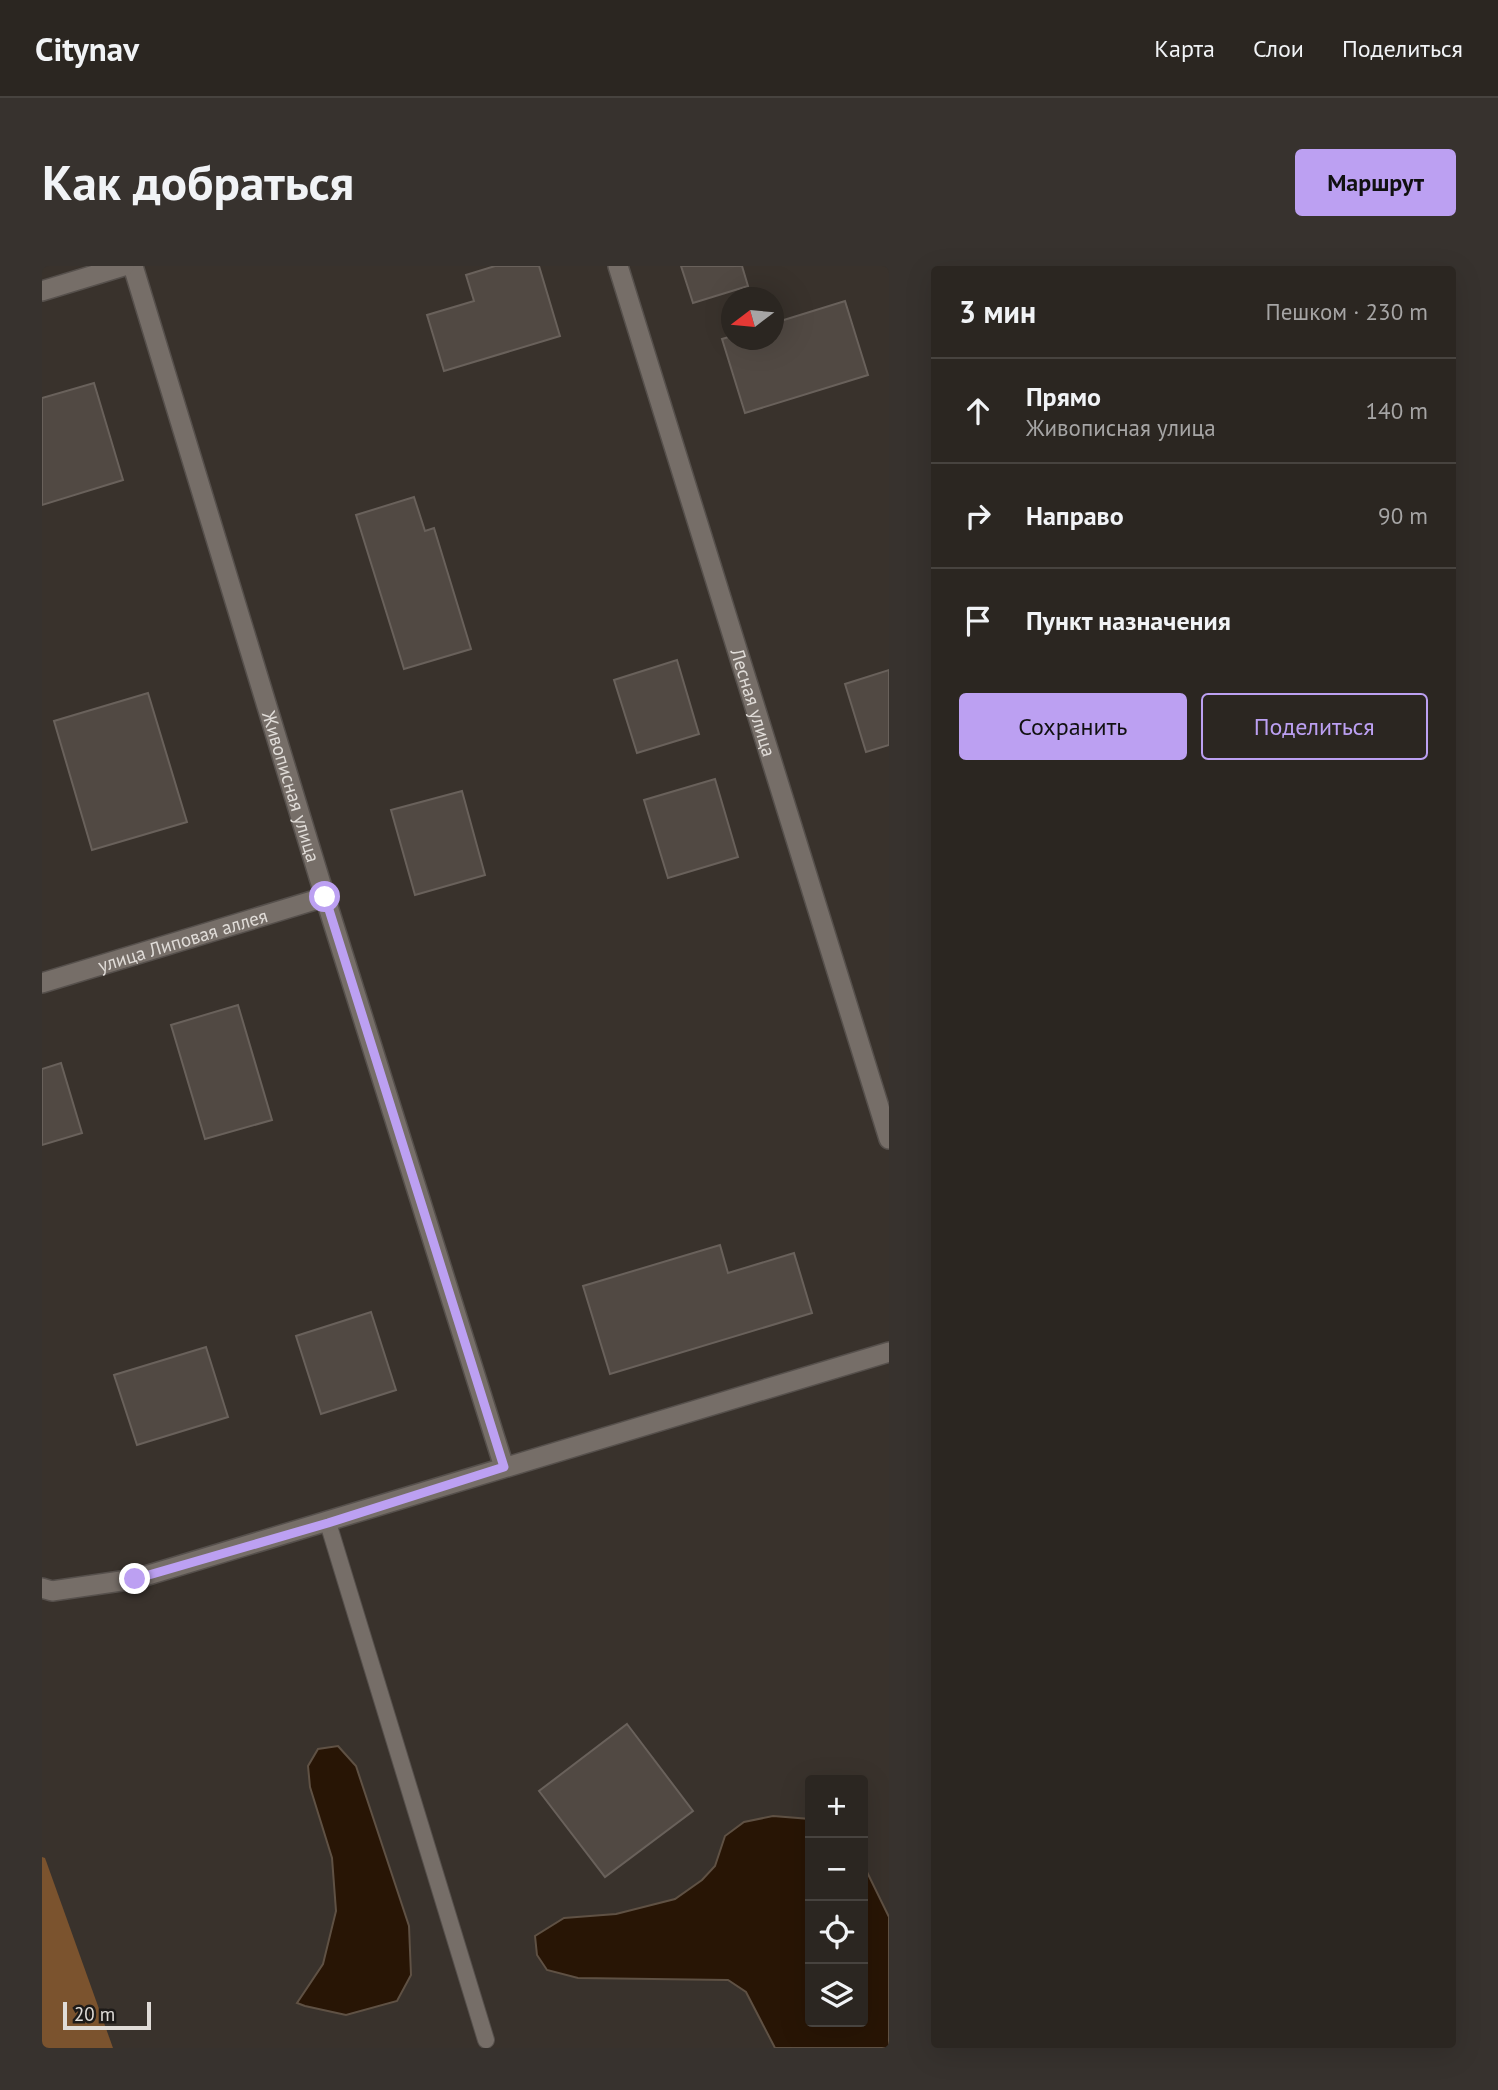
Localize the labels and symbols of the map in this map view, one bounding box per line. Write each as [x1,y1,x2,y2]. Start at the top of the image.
north arrow [721,287,784,350]
street label: Лесная улица [725,644,782,760]
street label: Живописная улица [257,707,326,865]
route start [309,881,340,912]
street label: улица Липовая аллея [95,903,270,977]
route end [119,1563,150,1594]
scale bar [63,1999,150,2031]

